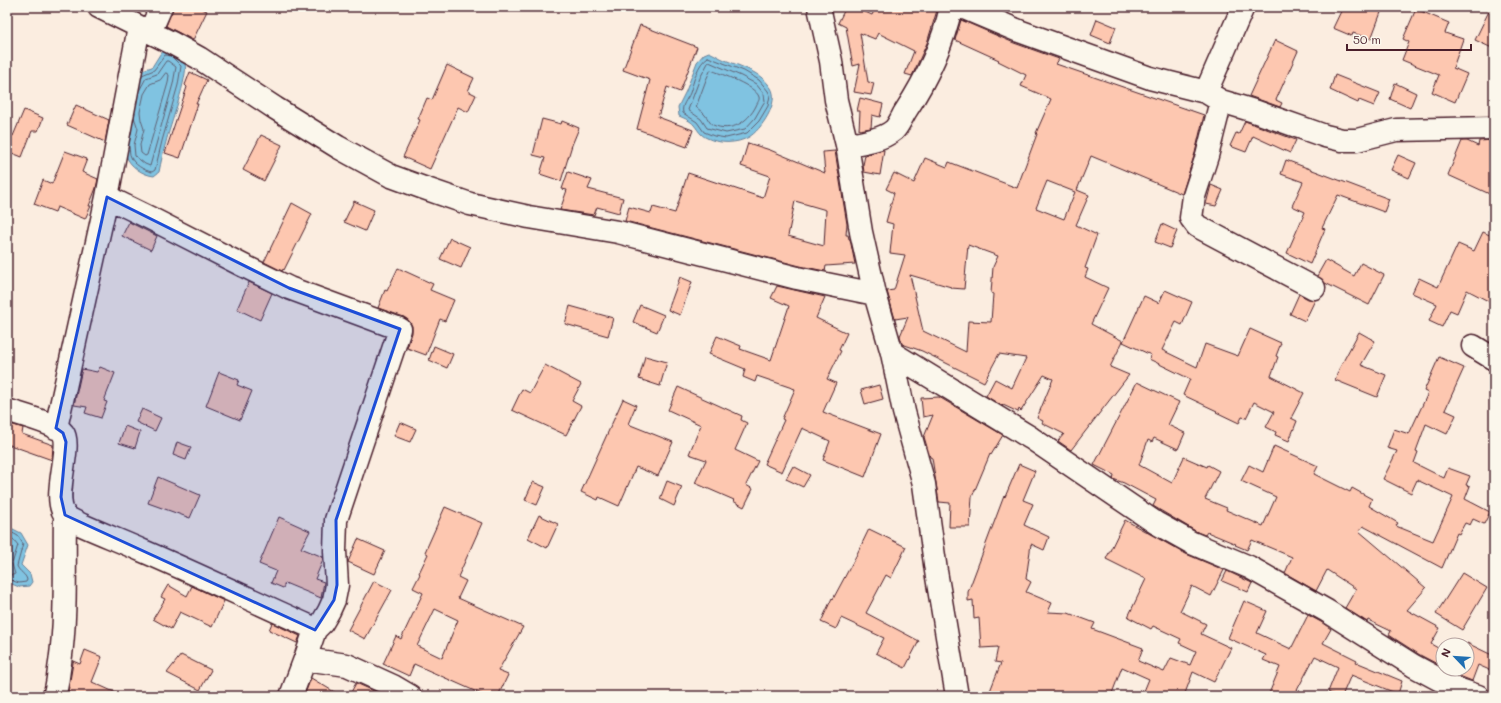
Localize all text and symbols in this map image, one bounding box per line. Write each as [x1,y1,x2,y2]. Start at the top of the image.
scale bar [1347,26,1471,52]
text: 50 m [1353,31,1381,47]
north arrow [1435,637,1475,677]
text: N [1437,646,1454,660]

